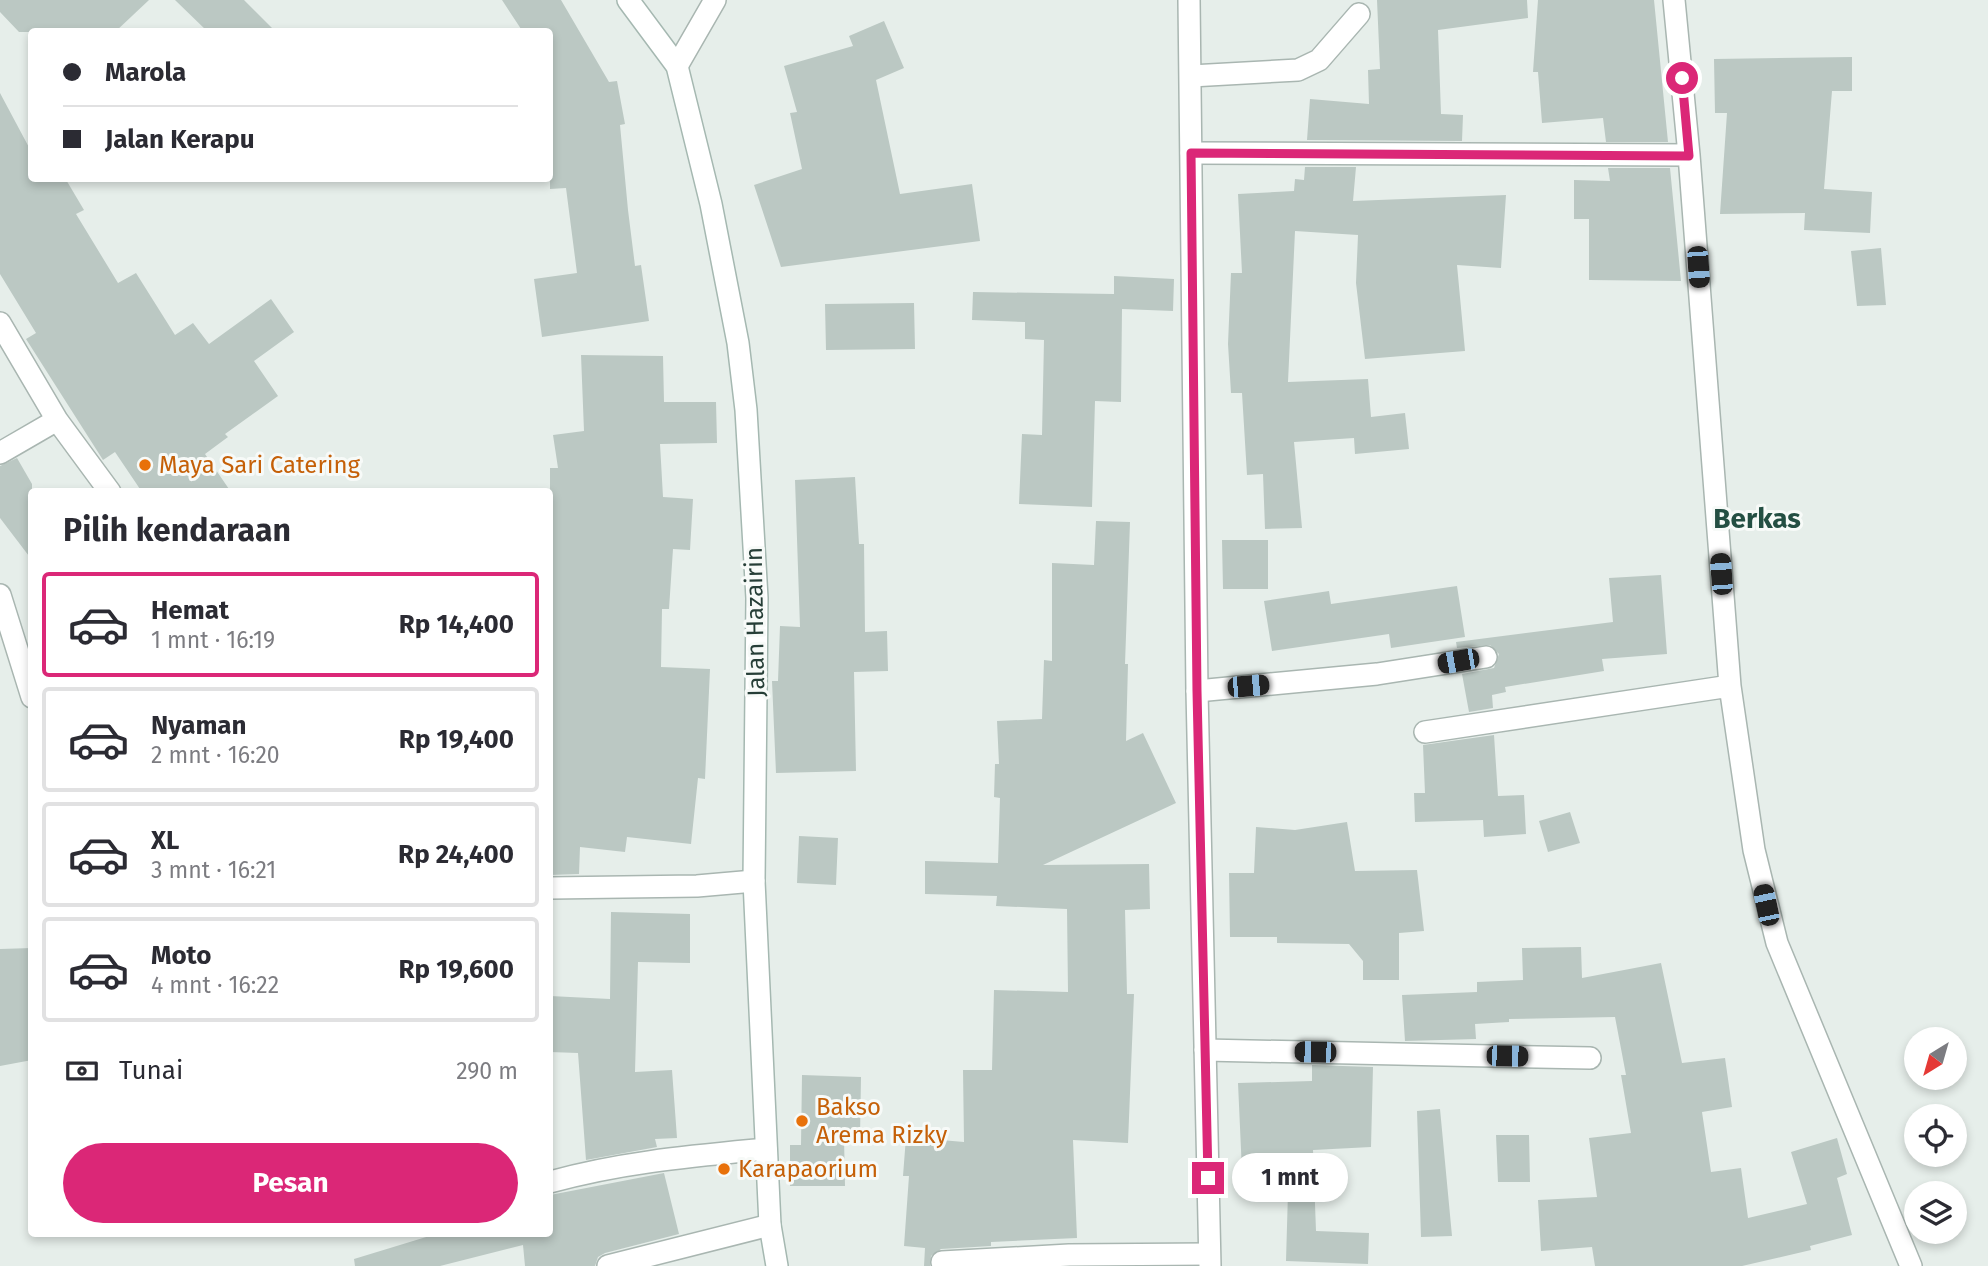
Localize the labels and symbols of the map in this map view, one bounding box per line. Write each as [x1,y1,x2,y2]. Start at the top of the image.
route start [1666,62,1698,94]
car [1687,245,1710,289]
place label: Maya Sari Catering [159,451,360,479]
marker: Maya Sari Catering [137,457,153,473]
district label: Berkas [1713,502,1801,535]
street label: Jalan Hazairin [740,547,770,697]
car [1710,552,1733,596]
car [1436,647,1481,675]
car [1227,674,1270,698]
car [1752,882,1781,928]
north arrow [1904,1027,1967,1090]
car [1294,1041,1337,1063]
car [1486,1045,1529,1067]
place label: Bakso Arema Rizky [816,1093,947,1149]
marker: Bakso Arema Rizky [794,1113,810,1129]
callout: 1 mnt [1232,1154,1348,1202]
place label: Karapaorium [738,1155,878,1183]
marker: Karapaorium [716,1161,732,1177]
route end [1192,1162,1224,1194]

